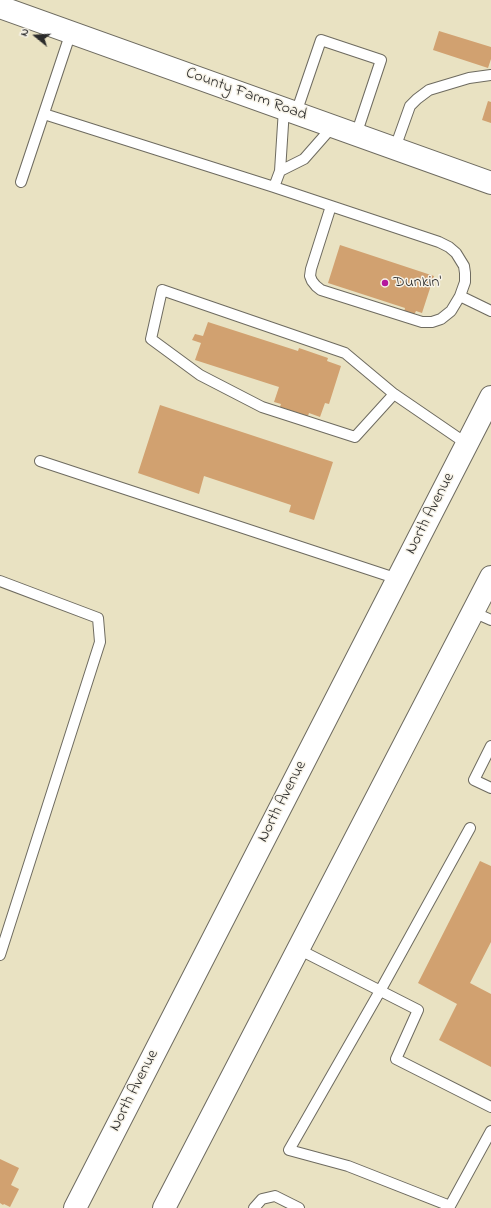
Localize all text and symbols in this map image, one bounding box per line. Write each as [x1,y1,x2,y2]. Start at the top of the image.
north arrow [16,16,56,56]
text: N [16,26,33,38]
street label: County Farm Road [183,64,309,126]
place label: Dunkin' [393,273,441,293]
marker: Dunkin' [380,278,390,288]
street label: North Avenue [402,470,460,558]
street label: North Avenue [254,758,312,846]
street label: North Avenue [106,1047,164,1135]

